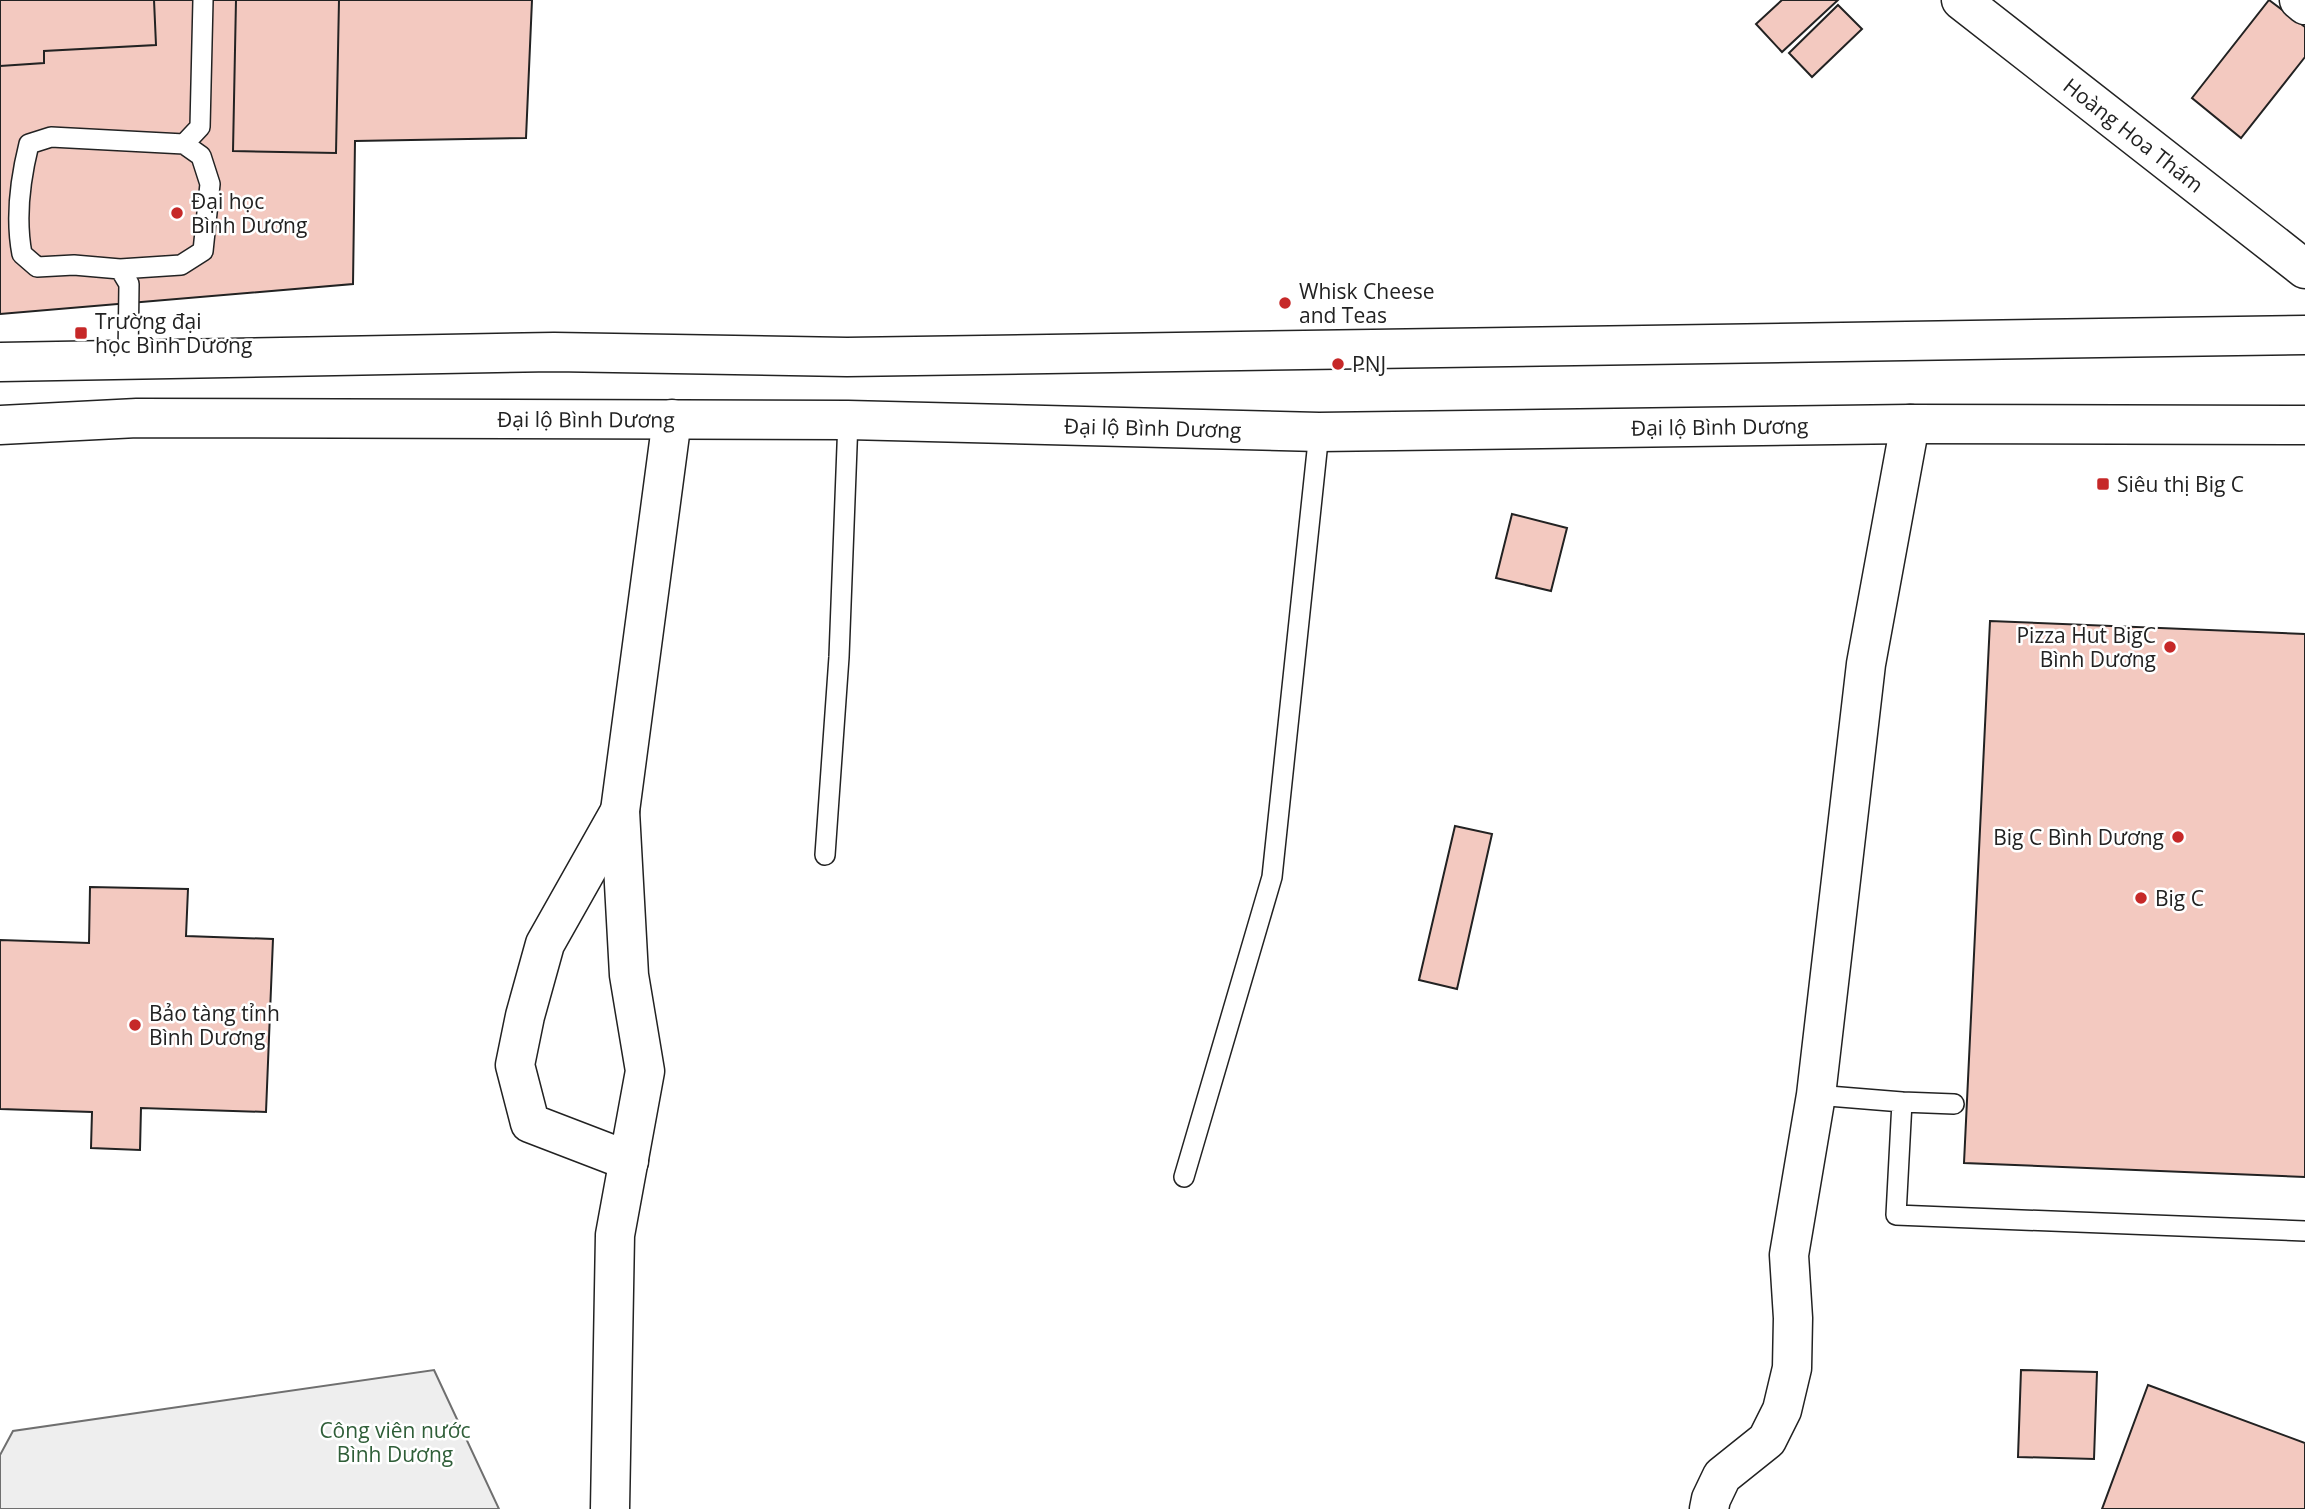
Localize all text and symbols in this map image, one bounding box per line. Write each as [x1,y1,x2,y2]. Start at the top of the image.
street label: Hoàng Hoa Thám [2058,71,2209,198]
place label: Đại học Bình Dương [191,187,307,239]
marker: Đại học Bình Dương [169,205,185,221]
place label: Whisk Cheese and Teas [1299,277,1435,329]
marker: Whisk Cheese and Teas [1277,295,1293,311]
place label: Trường đại học Bình Dương [95,307,252,359]
marker: Trường đại học Bình Dương [73,325,89,341]
place label: PNJ [1352,350,1386,378]
marker: PNJ [1330,356,1346,372]
street label: Đại lộ Bình Dương [497,405,675,434]
street label: Đại lộ Bình Dương [1631,411,1809,442]
street label: Đại lộ Bình Dương [1064,412,1242,444]
place label: Siêu thị Big C [2117,470,2244,498]
marker: Siêu thị Big C [2095,476,2111,492]
place label: Pizza Hut BigC Bình Dương [2016,621,2156,673]
marker: Pizza Hut BigC Bình Dương [2162,639,2178,655]
place label: Big C Bình Dương [1993,823,2164,851]
marker: Big C Bình Dương [2170,829,2186,845]
place label: Big C [2155,884,2204,912]
marker: Big C [2133,890,2149,906]
place label: Bảo tàng tỉnh Bình Dương [149,999,280,1051]
marker: Bảo tàng tỉnh Bình Dương [127,1017,143,1033]
park label: Công viên nước Bình Dương [319,1416,471,1468]

